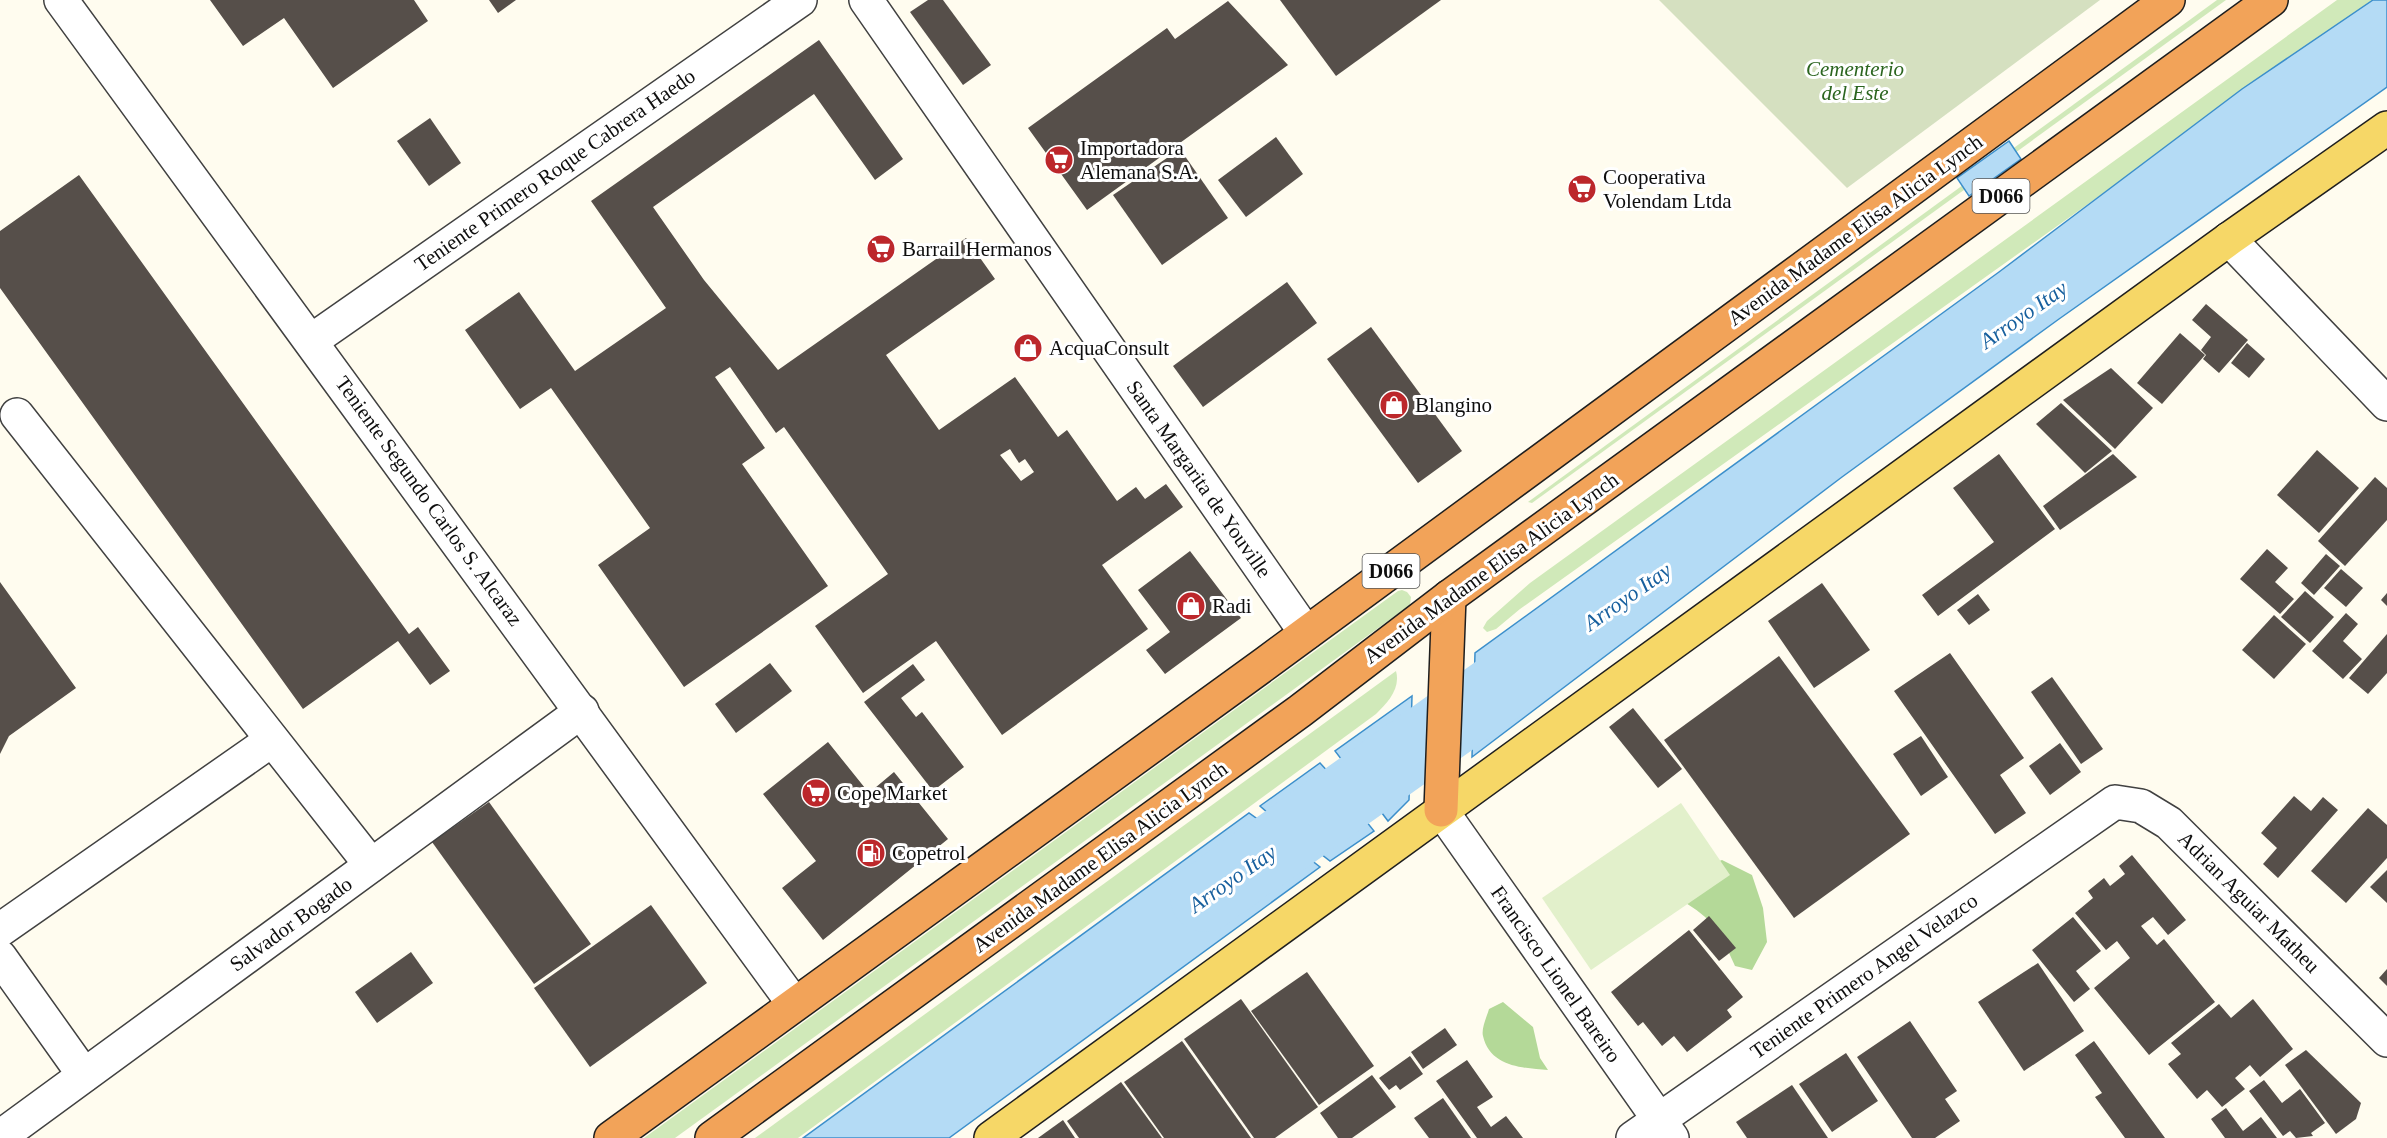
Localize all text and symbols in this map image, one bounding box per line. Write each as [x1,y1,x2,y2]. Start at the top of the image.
park label: Cementerio del Este [1806,57,1904,105]
street label: Teniente Primero Roque Cabrera Haedo [410,64,700,276]
street label: Avenida Madame Elisa Alicia Lynch [1723,129,1987,330]
place label: Importadora Alemana S.A. [1080,136,1198,184]
supermarket icon: Importadora Alemana S.A. [1043,144,1075,176]
place label: Cooperativa Volendam Ltda [1603,165,1732,213]
supermarket icon: Cooperativa Volendam Ltda [1566,173,1598,205]
road number: D066 [1972,179,2030,213]
supermarket icon: Barrail Hermanos [865,233,897,265]
place label: Barrail Hermanos [902,237,1052,261]
water label: Arroyo Itay [1973,275,2072,355]
shop icon: AcquaConsult [1012,332,1044,364]
place label: AcquaConsult [1049,336,1169,360]
street label: Teniente Segundo Carlos S. Alcaraz [330,372,528,630]
street label: Santa Margarita de Youville [1122,376,1276,582]
shop icon: Blangino [1378,389,1410,421]
place label: Blangino [1415,393,1492,417]
street label: Avenida Madame Elisa Alicia Lynch [1359,467,1623,668]
road number: D066 [1362,554,1420,588]
water label: Arroyo Itay [1577,557,1676,637]
shop icon: Radi [1175,590,1207,622]
place label: Radi [1212,594,1252,618]
street label: Avenida Madame Elisa Alicia Lynch [968,756,1232,957]
supermarket icon: Cope Market [800,777,832,809]
place label: Cope Market [837,781,947,805]
street label: Adrian Aguiar Matheu [2173,826,2325,978]
fuel station icon: Copetrol [855,837,887,869]
water label: Arroyo Itay [1182,839,1281,919]
place label: Copetrol [892,841,966,865]
street label: Salvador Bogado [225,872,357,976]
street label: Francisco Lionel Bareiro [1486,881,1626,1067]
street label: Teniente Primero Angel Velazco [1746,888,1982,1064]

